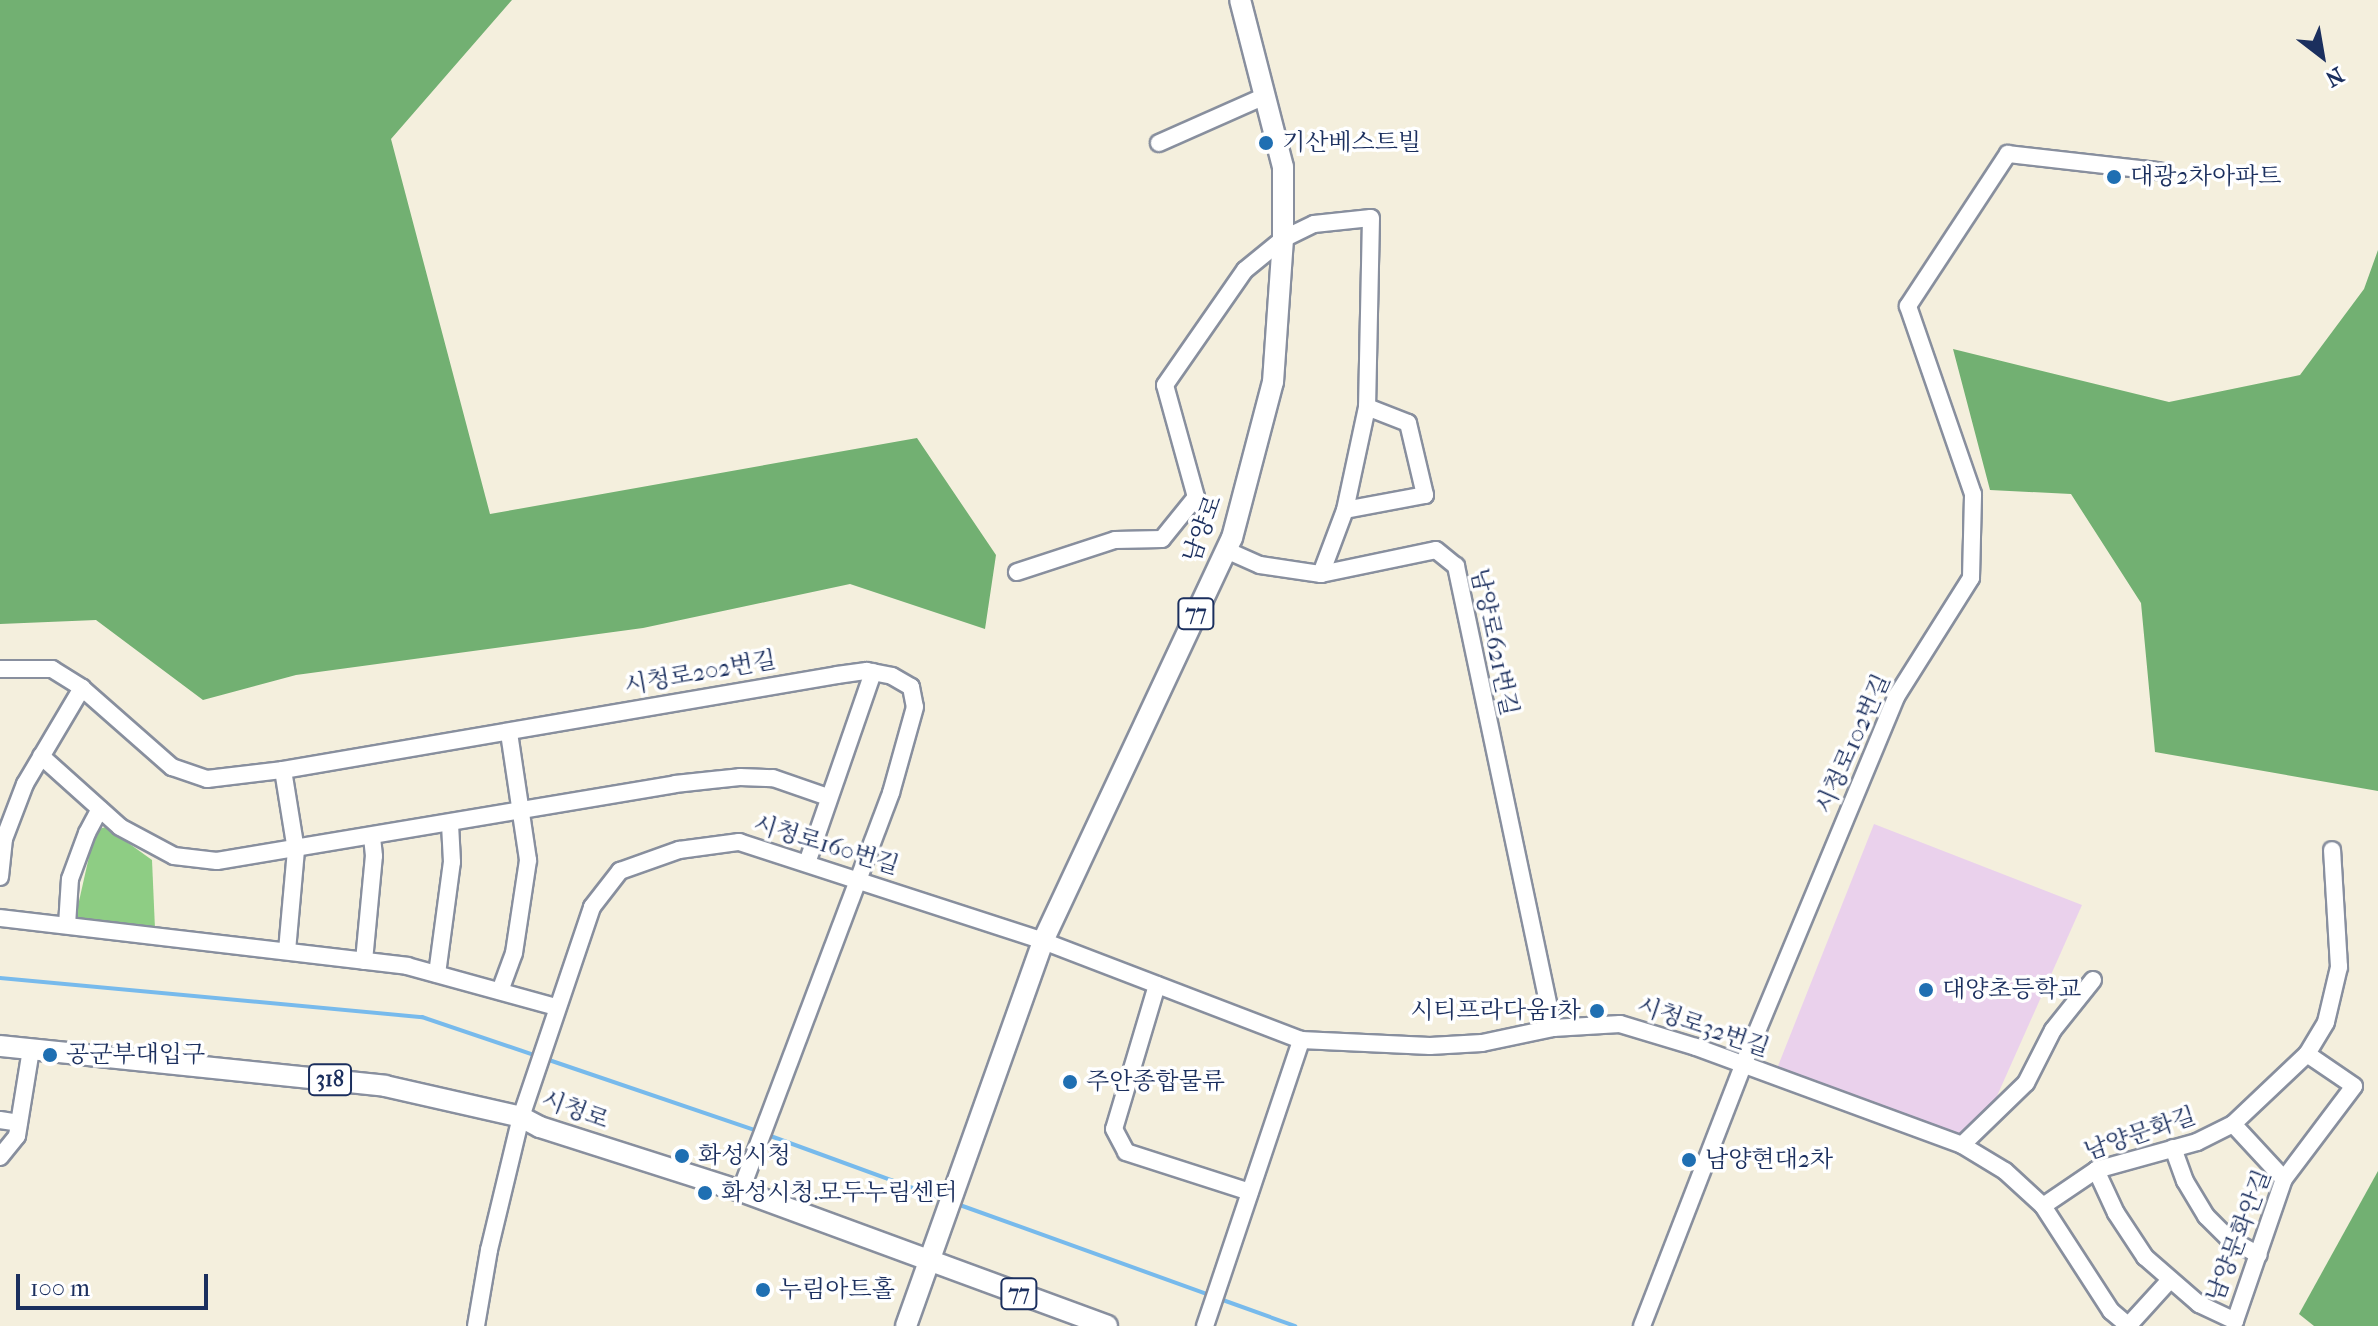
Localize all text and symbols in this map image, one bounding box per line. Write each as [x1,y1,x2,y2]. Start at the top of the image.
north arrow [2282,16,2362,96]
text: N [2321,61,2348,92]
place label: 기산베스트빌 [1282,129,1421,157]
marker: 기산베스트빌 [1257,134,1275,152]
place label: 대광2차아파트 [2130,163,2281,191]
marker: 대광2차아파트 [2105,168,2123,186]
street label: 남양로 [1178,491,1228,567]
street label: 남양로621번길 [1464,566,1524,718]
road number: 77 [1176,596,1216,632]
street label: 시청로202번길 [622,645,778,701]
street label: 시청로102번길 [1809,670,1897,818]
street label: 시청로160번길 [750,809,902,881]
place label: 대양초등학교 [1942,976,2081,1004]
marker: 대양초등학교 [1917,981,1935,999]
street label: 시청로32번길 [1633,991,1773,1063]
place label: 시티프라다움1차 [1410,997,1581,1025]
marker: 시티프라다움1차 [1588,1002,1606,1020]
place label: 공군부대입구 [66,1041,205,1069]
marker: 공군부대입구 [41,1046,59,1064]
road number: 318 [308,1062,352,1098]
place label: 주안종합물류 [1086,1068,1225,1096]
marker: 주안종합물류 [1061,1073,1079,1091]
street label: 시청로 [537,1085,613,1135]
street label: 남양문화길 [2081,1102,2199,1166]
place label: 화성시청 [698,1142,791,1170]
place label: 남양현대2차 [1705,1146,1833,1174]
marker: 화성시청 [673,1147,691,1165]
marker: 남양현대2차 [1680,1151,1698,1169]
street label: 남양문화안길 [2201,1166,2277,1306]
place label: 화성시청.모두누림센터 [721,1179,957,1207]
marker: 화성시청.모두누림센터 [696,1184,714,1202]
scale bar [20,1258,212,1308]
text: 100 m [30,1274,90,1302]
place label: 누림아트홀 [779,1276,895,1304]
road number: 77 [999,1276,1039,1312]
marker: 누림아트홀 [754,1281,772,1299]

